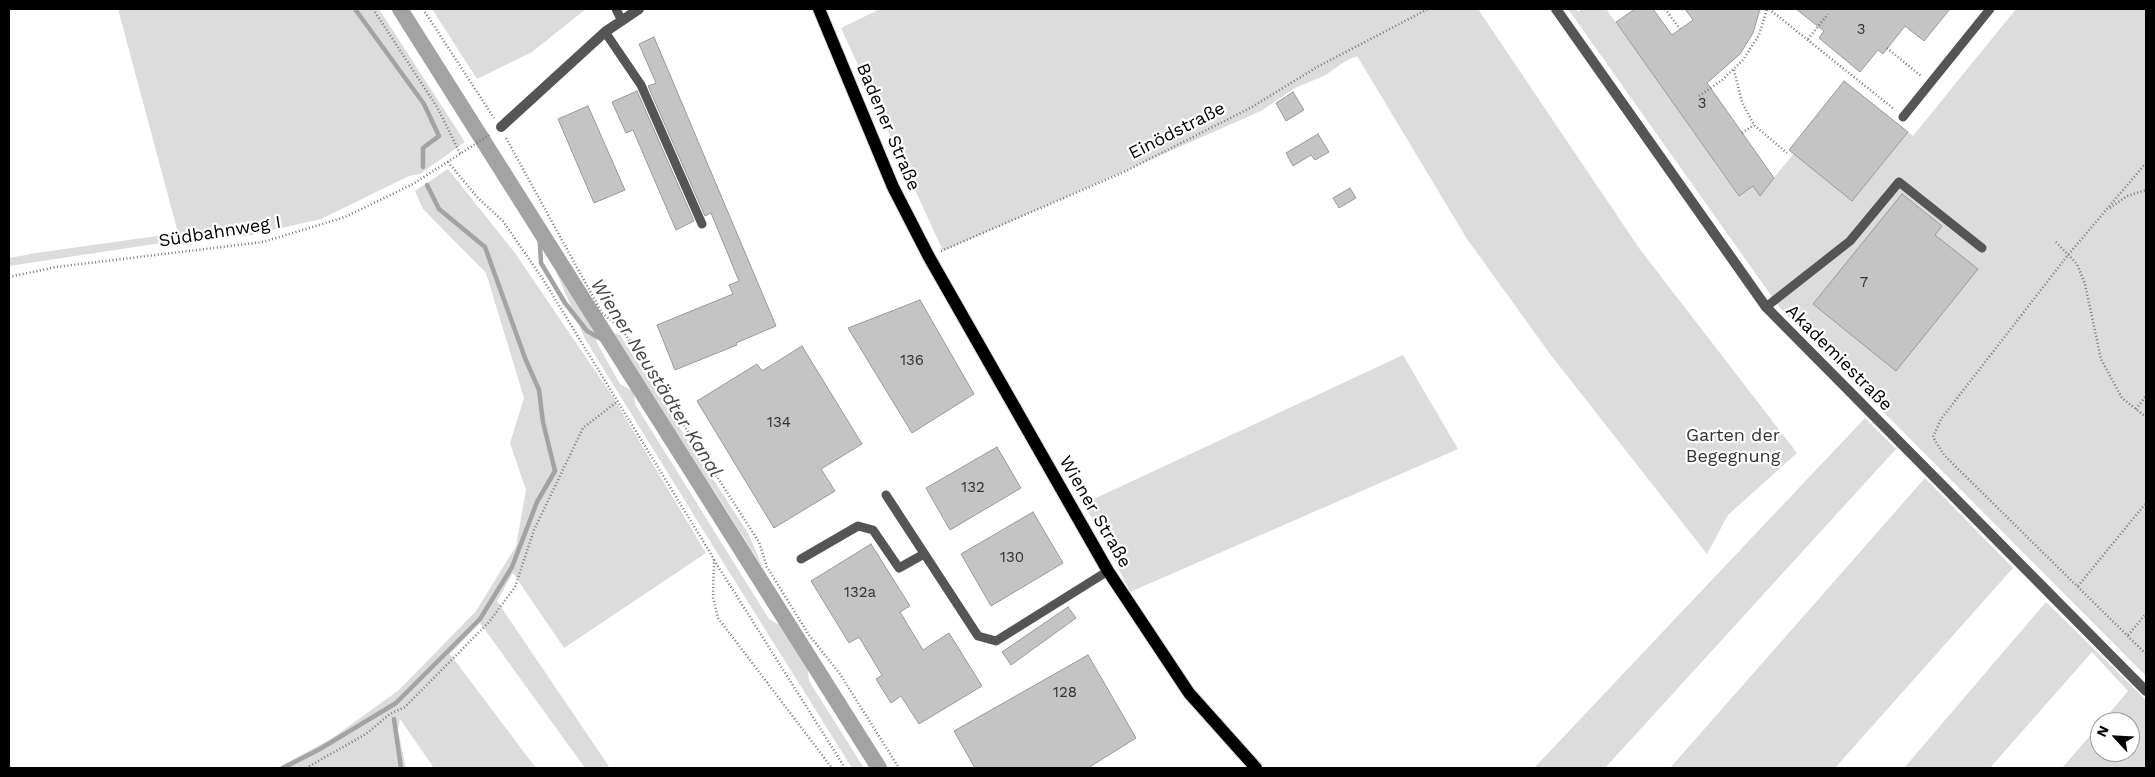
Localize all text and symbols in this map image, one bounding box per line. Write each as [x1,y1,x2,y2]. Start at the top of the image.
house number: 3 [1857,21,1865,39]
street label: Badener Straße [851,60,925,194]
house number: 3 [1698,95,1706,113]
street label: Einödstraße [1125,97,1229,165]
street label: Südbahnweg I [157,212,283,252]
water label: Wiener Neustädter Kanal [585,274,727,482]
house number: 7 [1860,274,1868,292]
street label: Akademiestraße [1781,300,1897,416]
house number: 136 [900,352,924,370]
house number: 134 [767,414,791,432]
park label: Garten der Begegnung [1686,425,1780,468]
street label: Wiener Straße [1054,452,1136,572]
house number: 132 [961,479,985,497]
house number: 130 [1000,549,1024,567]
house number: 132a [844,584,876,602]
house number: 128 [1053,684,1077,702]
north arrow [2090,712,2140,762]
text: N [2093,723,2112,739]

